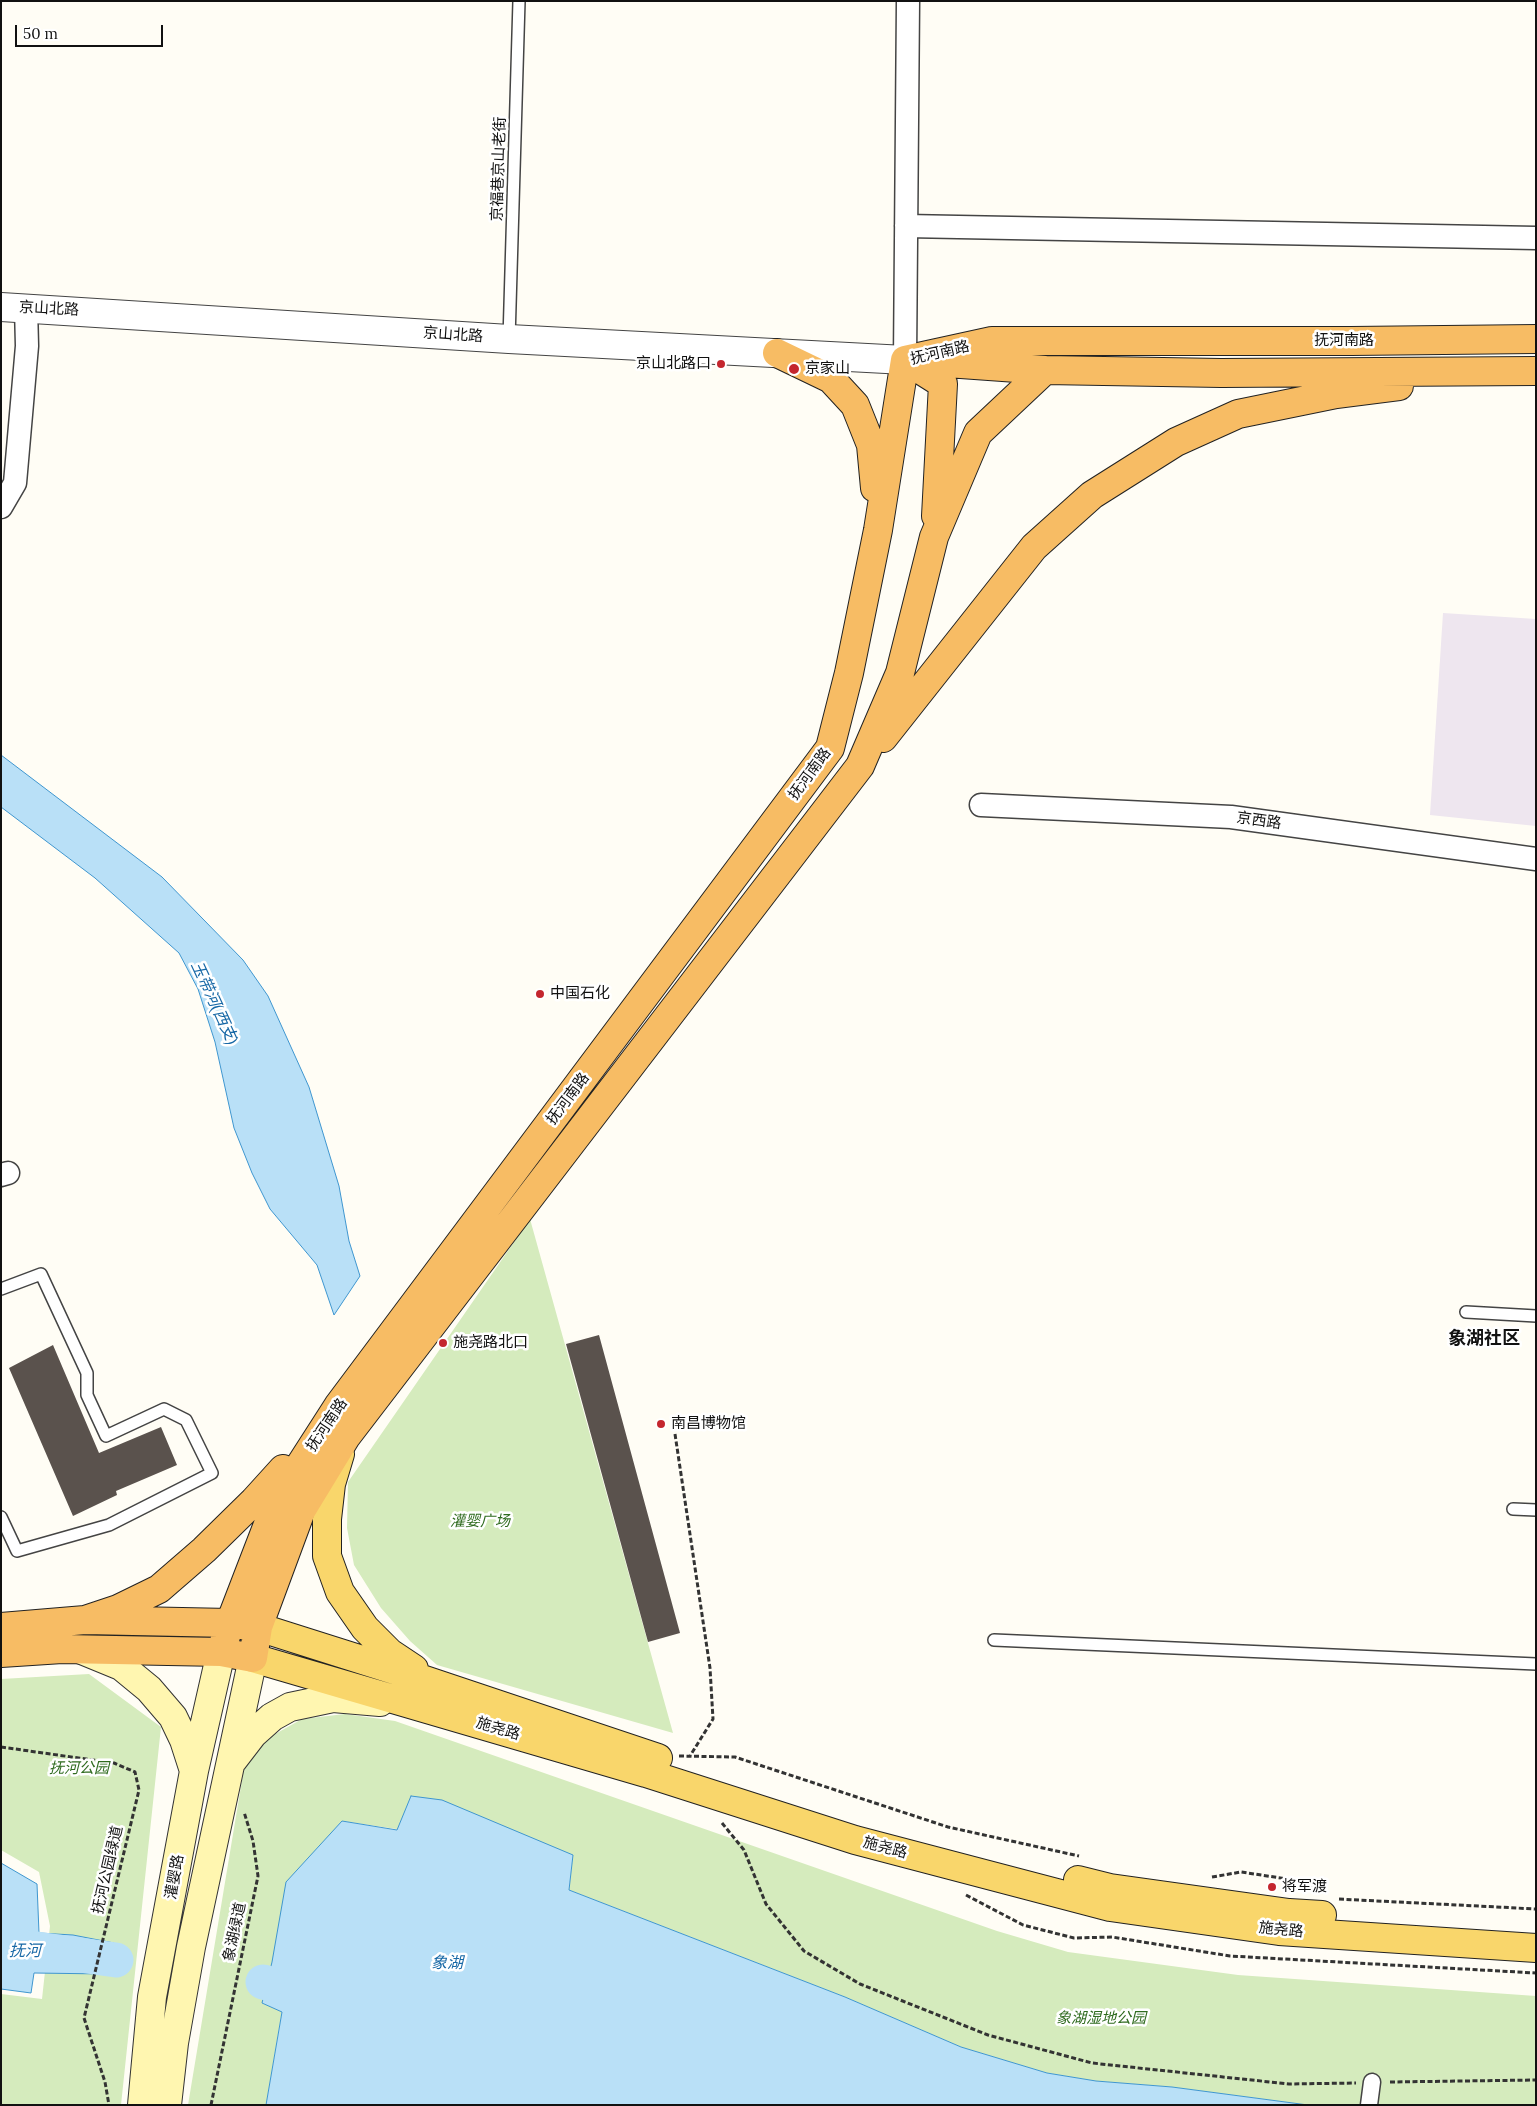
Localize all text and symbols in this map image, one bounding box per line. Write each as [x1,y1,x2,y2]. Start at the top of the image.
scale bar [18,15,165,47]
text: 50 m [23,24,58,43]
street label: 京福巷京山老街 [488,116,510,222]
street label: 京山北路 [19,298,79,320]
street label: 京山北路 [422,324,484,346]
street label: 抚河南路 [1314,332,1374,350]
street label: 抚河南路 [909,337,971,369]
place label: 京山北路口 [636,355,711,373]
marker: 京山北路口 [715,358,727,370]
place label: 京家山 [805,360,850,378]
marker: 京家山 [787,362,801,376]
street label: 抚河南路 [785,744,835,804]
street label: 京西路 [1235,809,1283,833]
water label: 玉带河(西支) [186,958,242,1048]
place label: 中国石化 [550,985,610,1003]
marker: 中国石化 [534,988,546,1000]
street label: 抚河南路 [543,1070,593,1128]
district label: 象湖社区 [1448,1328,1520,1350]
place label: 施尧路北口 [453,1334,528,1352]
marker: 施尧路北口 [437,1337,449,1349]
street label: 抚河南路 [303,1395,351,1455]
place label: 南昌博物馆 [671,1415,746,1433]
marker: 南昌博物馆 [655,1418,667,1430]
park label: 灌婴广场 [450,1513,510,1531]
street label: 施尧路 [474,1714,522,1744]
park label: 抚河公园 [49,1760,109,1778]
street label: 抚河公园绿道 [89,1824,127,1916]
street label: 施尧路 [861,1833,909,1863]
street label: 灌婴路 [162,1853,188,1901]
place label: 将军渡 [1282,1878,1327,1896]
marker: 将军渡 [1266,1881,1278,1893]
street label: 象湖绿道 [220,1901,250,1963]
street label: 施尧路 [1258,1919,1304,1941]
water label: 抚河 [9,1941,41,1961]
water label: 象湖 [431,1953,463,1973]
park label: 象湖湿地公园 [1056,2010,1146,2028]

